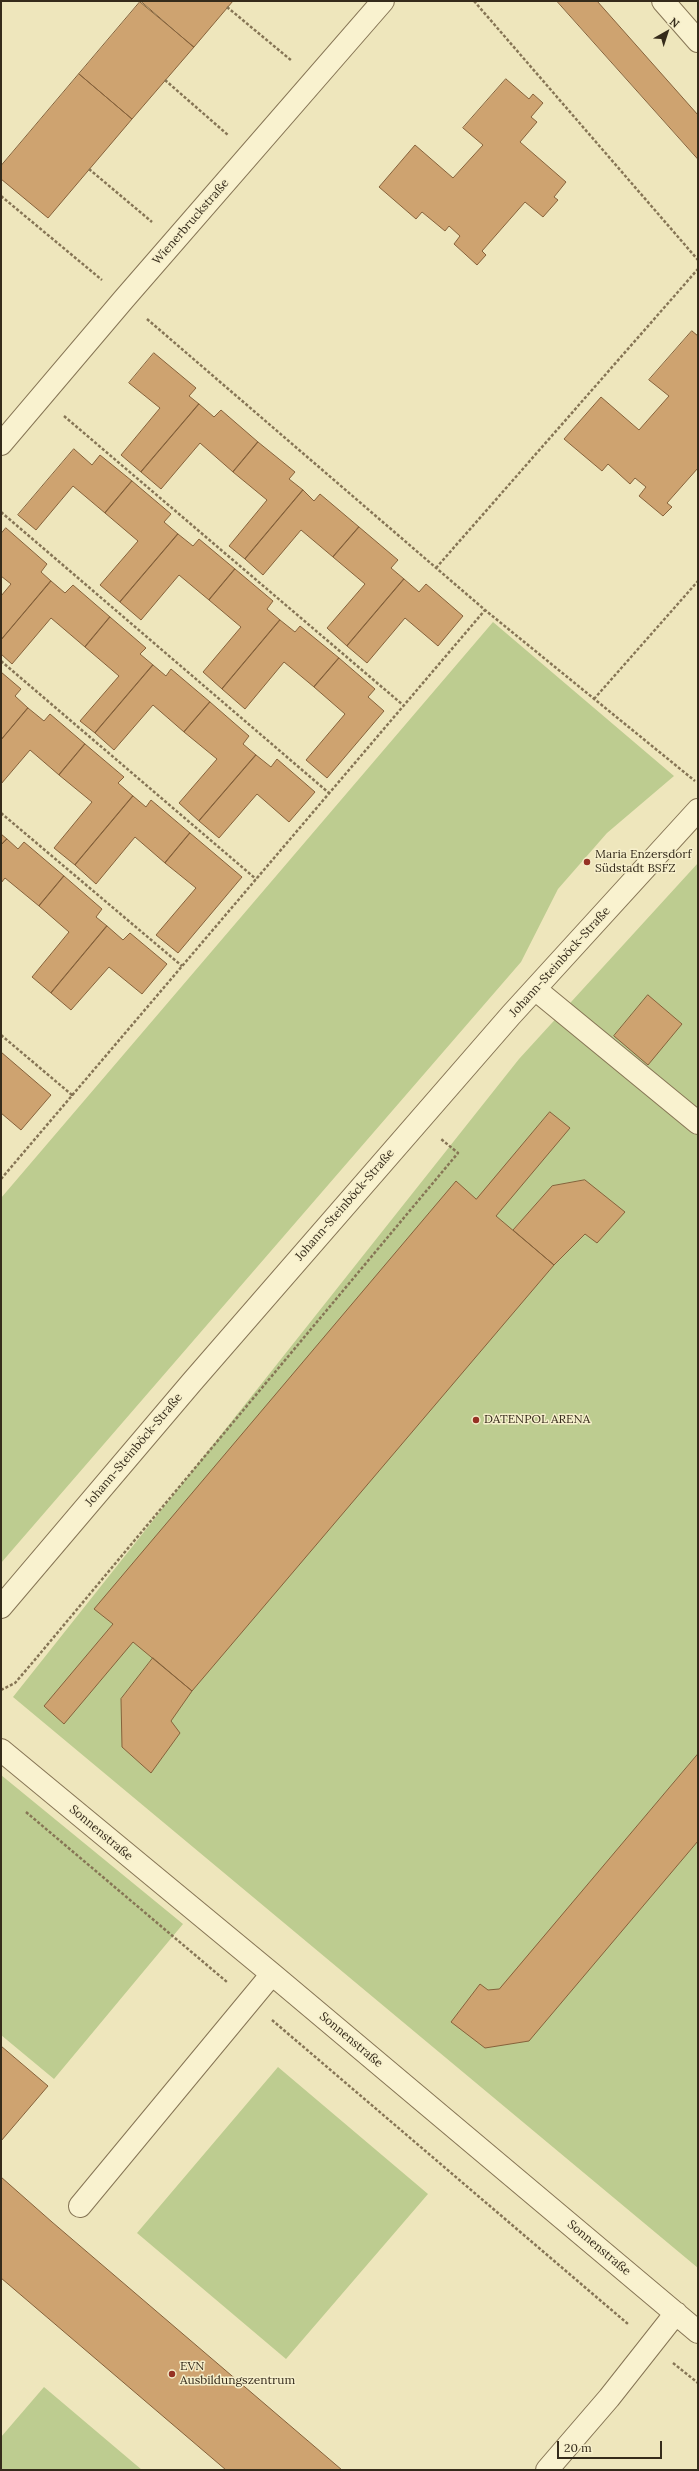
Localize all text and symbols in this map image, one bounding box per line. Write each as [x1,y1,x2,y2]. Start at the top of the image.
north arrow [647,12,687,52]
text: N [667,15,682,31]
street label: Wienerbruckstraße [150,176,232,268]
place label: Maria Enzersdorf Südstadt BSFZ [595,848,692,876]
marker: Maria Enzersdorf Südstadt BSFZ [582,857,592,867]
street label: Johann-Steinböck-Straße [507,904,613,1020]
street label: Johann-Steinböck-Straße [293,1146,397,1264]
street label: Johann-Steinböck-Straße [82,1390,186,1510]
place label: DATENPOL ARENA [484,1413,590,1427]
marker: DATENPOL ARENA [471,1415,481,1425]
street label: Sonnenstraße [66,1802,136,1864]
street label: Sonnenstraße [316,2009,386,2071]
street label: Sonnenstraße [564,2217,634,2279]
place label: EVN Ausbildungszentrum [180,2360,295,2388]
marker: EVN Ausbildungszentrum [167,2369,177,2379]
scale bar [559,2433,664,2459]
text: 20 m [564,2440,592,2455]

